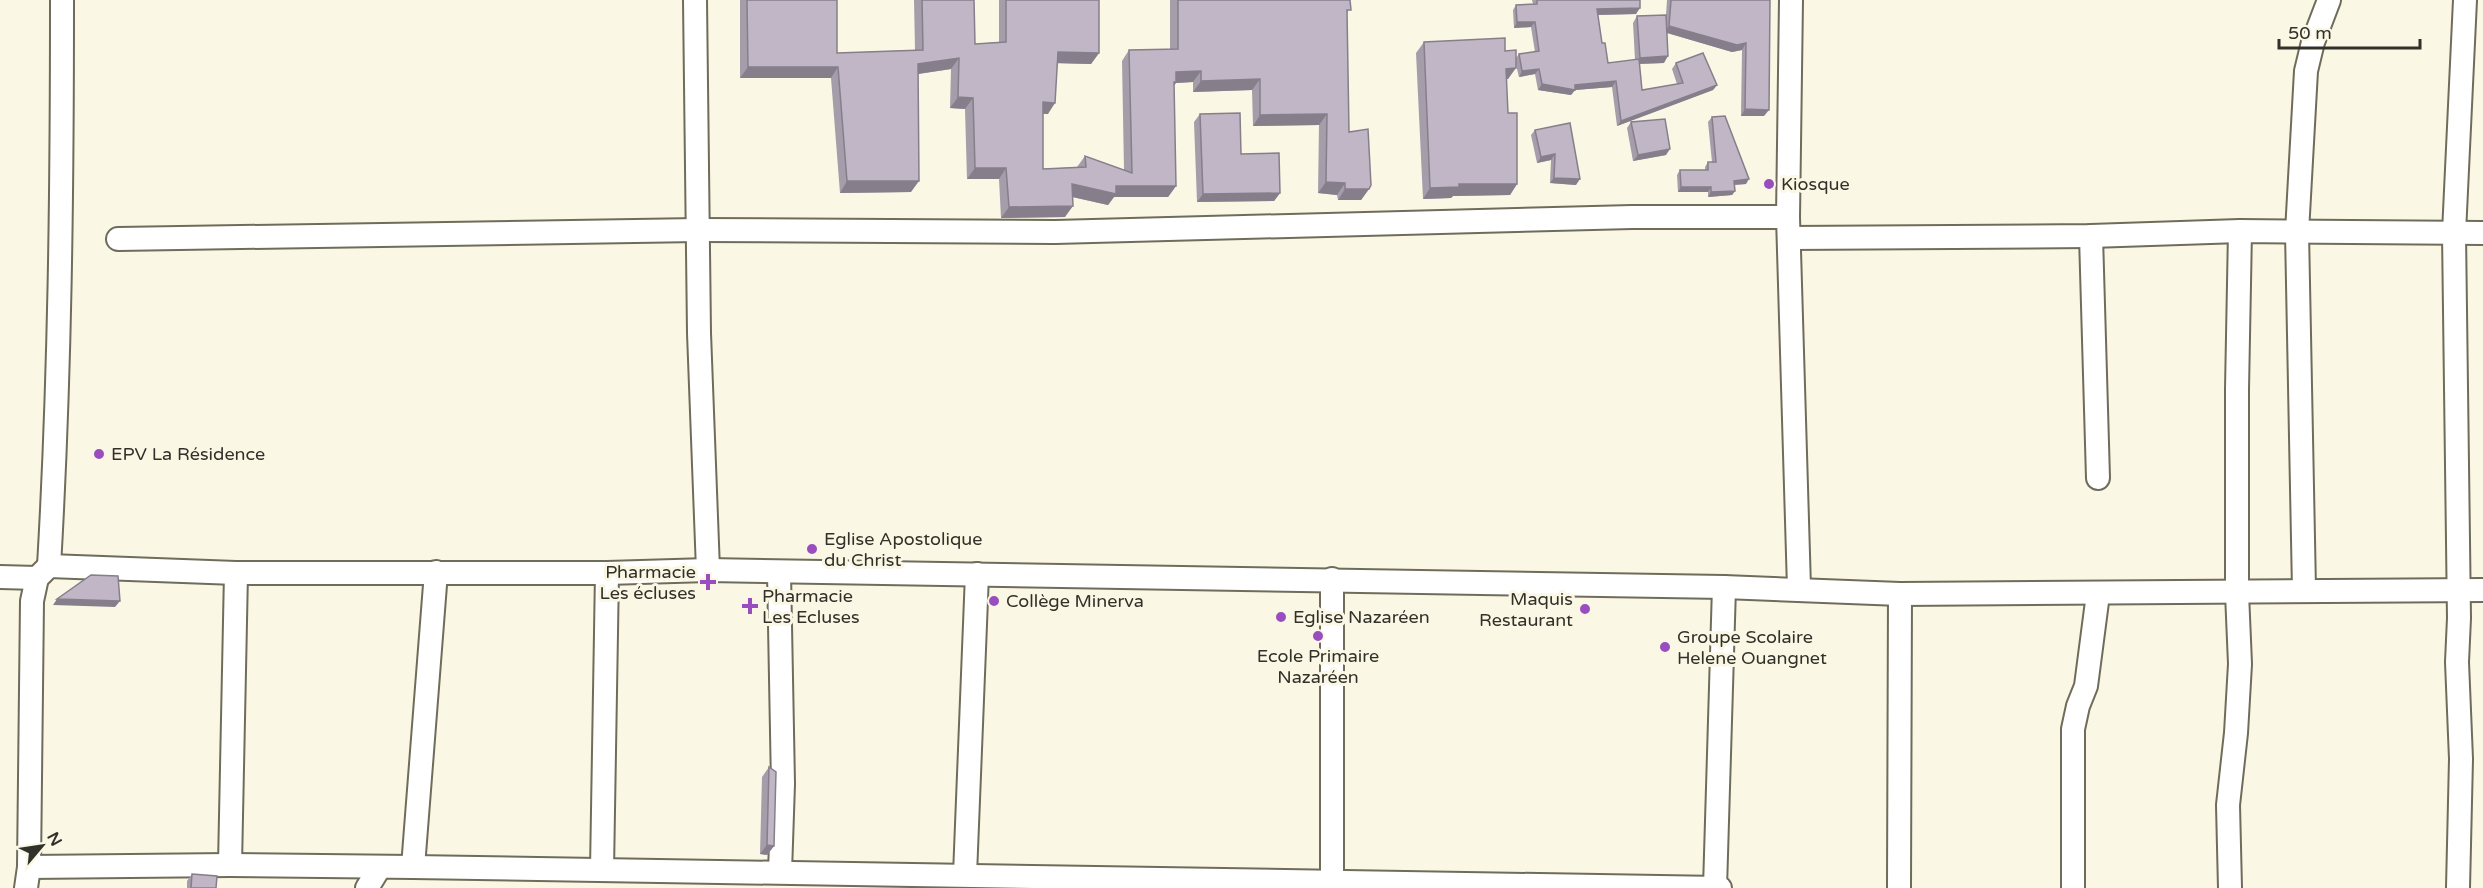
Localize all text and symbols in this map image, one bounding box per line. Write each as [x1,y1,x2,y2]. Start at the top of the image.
scale bar [2279,12,2420,50]
text: 50 m [2288,22,2332,44]
place label: Kiosque [1781,173,1850,195]
marker: Kiosque [1762,177,1776,191]
place label: EPV La Résidence [111,443,265,465]
marker: EPV La Résidence [92,447,106,461]
place label: Eglise Apostolique du Christ [824,528,982,571]
marker: Eglise Apostolique du Christ [805,542,819,556]
place label: Pharmacie Les écluses [599,561,696,604]
marker: Pharmacie Les écluses [701,575,715,589]
place label: Pharmacie Les Ecluses [762,585,860,628]
place label: Maquis Restaurant [1479,588,1573,631]
place label: Collège Minerva [1006,590,1144,612]
marker: Collège Minerva [987,594,1001,608]
marker: Pharmacie Les Ecluses [743,599,757,613]
marker: Maquis Restaurant [1578,602,1592,616]
place label: Eglise Nazaréen [1293,606,1430,628]
marker: Eglise Nazaréen [1274,610,1288,624]
place label: Groupe Scolaire Helene Ouangnet [1677,626,1827,669]
marker: Ecole Primaire Nazaréen [1311,629,1325,643]
marker: Groupe Scolaire Helene Ouangnet [1658,640,1672,654]
place label: Ecole Primaire Nazaréen [1257,645,1379,688]
north arrow [12,816,72,876]
text: N [42,829,66,850]

